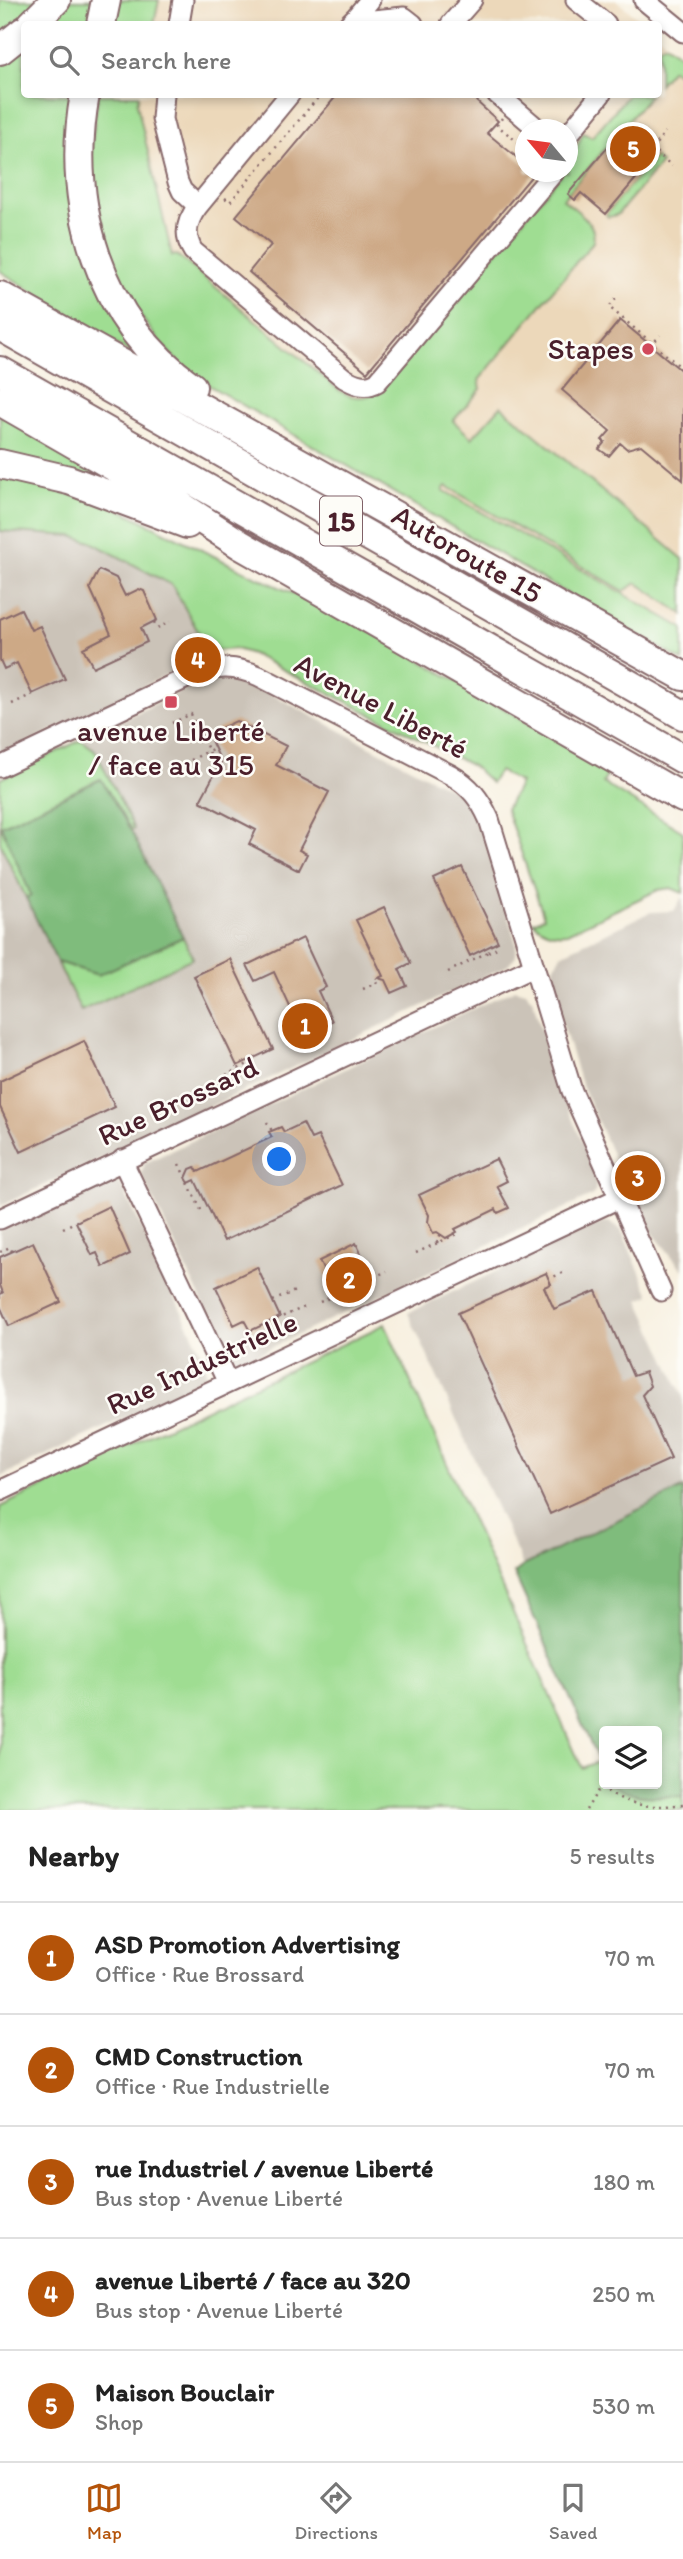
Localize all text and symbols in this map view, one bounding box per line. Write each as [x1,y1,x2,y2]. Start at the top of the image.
search box [21,21,662,98]
icon: search [45,41,83,79]
text: Search here [101,44,231,76]
north arrow [515,119,578,182]
pin: 5 [610,123,656,175]
place label: Stapes [548,330,634,367]
marker: Stapes [640,341,656,357]
road number: 15 [320,496,362,546]
street label: Autoroute 15 [386,496,549,611]
pin: 4 [175,634,221,686]
street label: Avenue Liberté [288,644,474,767]
marker: avenue Liberté / face au 315 [163,694,179,710]
place label: avenue Liberté / face au 315 [77,712,265,783]
pin: 1 [282,1000,328,1052]
street label: Rue Brossard [92,1047,264,1154]
your location [262,1142,296,1176]
pin: 3 [615,1152,661,1204]
pin: 2 [326,1254,372,1306]
street label: Rue Industrielle [101,1302,303,1423]
map controls [599,1726,662,1789]
button: layers [599,1726,662,1789]
text: Nearby [28,1837,119,1874]
text: 5 results [569,1842,655,1870]
text: ASD Promotion Advertising [95,1928,400,1960]
text: 1 [46,1944,56,1972]
text: 70 m [605,1944,655,1972]
text: Office · Rue Brossard [95,1960,304,1988]
text: CMD Construction [95,2040,303,2072]
text: 2 [45,2056,57,2084]
text: 70 m [605,2056,655,2084]
text: Office · Rue Industrielle [95,2072,330,2100]
text: rue Industriel / avenue Liberté [95,2152,433,2184]
text: 3 [45,2168,57,2196]
text: 180 m [593,2168,655,2196]
text: Bus stop · Avenue Liberté [95,2184,343,2212]
text: avenue Liberté / face au 320 [95,2264,411,2296]
text: 4 [44,2280,58,2308]
text: 250 m [592,2280,655,2308]
text: Bus stop · Avenue Liberté [95,2296,343,2324]
text: Maison Bouclair [95,2376,274,2408]
text: 5 [45,2392,57,2420]
text: 530 m [592,2392,655,2420]
text: Shop [95,2408,143,2436]
tab: Map [85,2479,123,2544]
tab: Directions [294,2479,378,2544]
tab: Saved [549,2479,597,2544]

